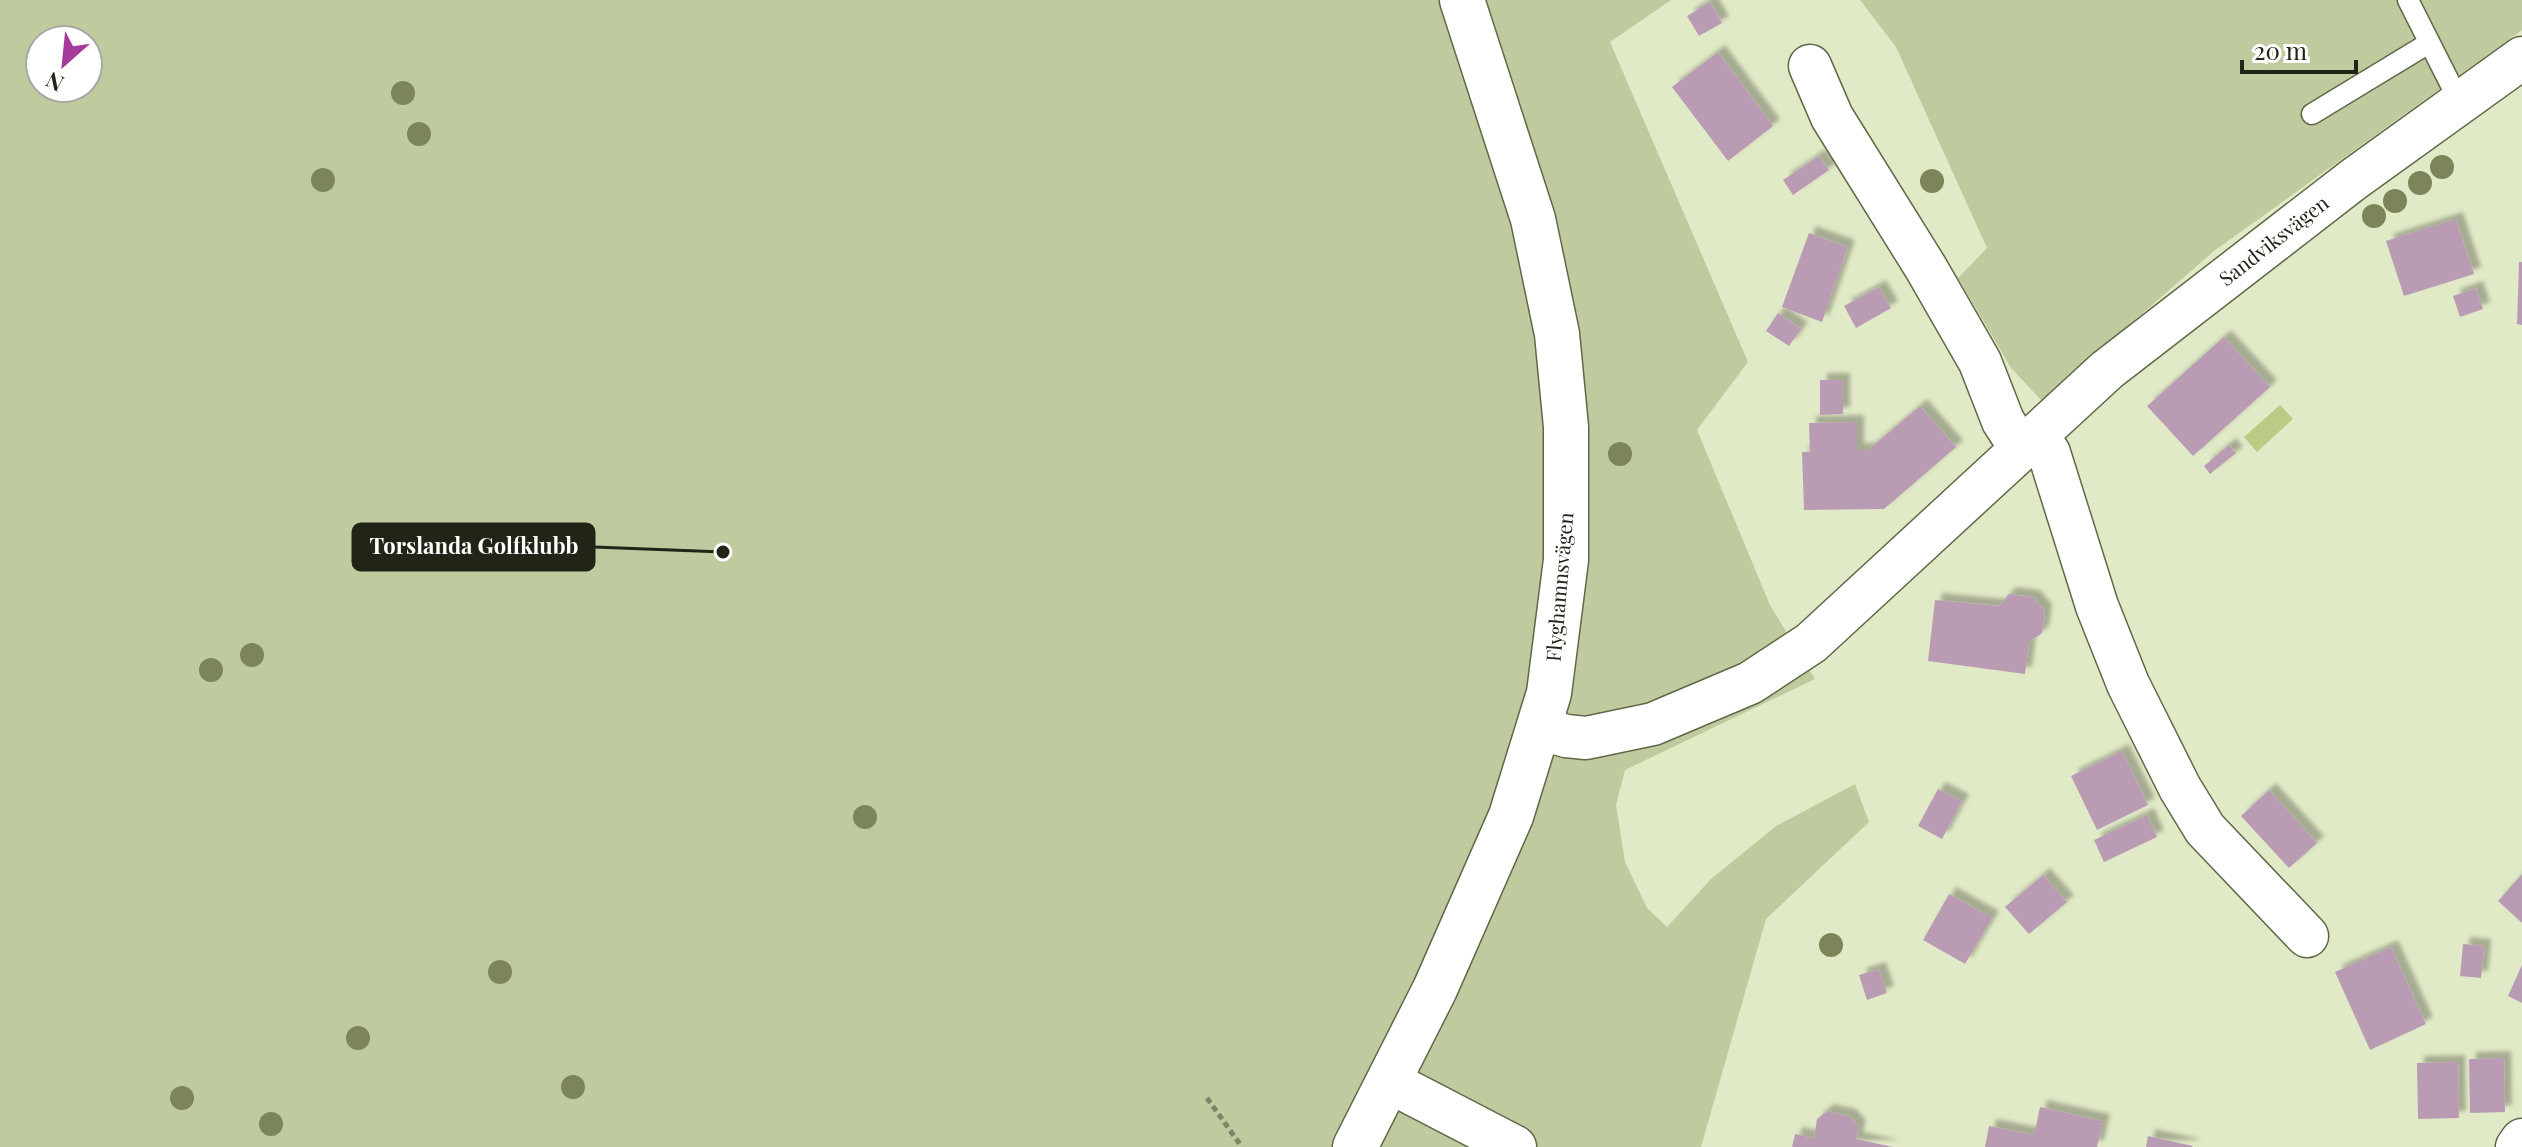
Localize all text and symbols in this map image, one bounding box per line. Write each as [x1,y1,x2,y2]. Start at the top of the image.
north arrow [24,24,104,104]
scale bar [2242,24,2356,74]
text: 20 m [2254,34,2307,66]
text: N [40,66,68,100]
street label: Sandviksvägen [2213,189,2333,291]
street label: Flyghamnsvägen [1539,511,1578,663]
callout: Torslanda Golfklubb [353,524,594,570]
text: Torslanda Golfklubb [370,530,579,560]

